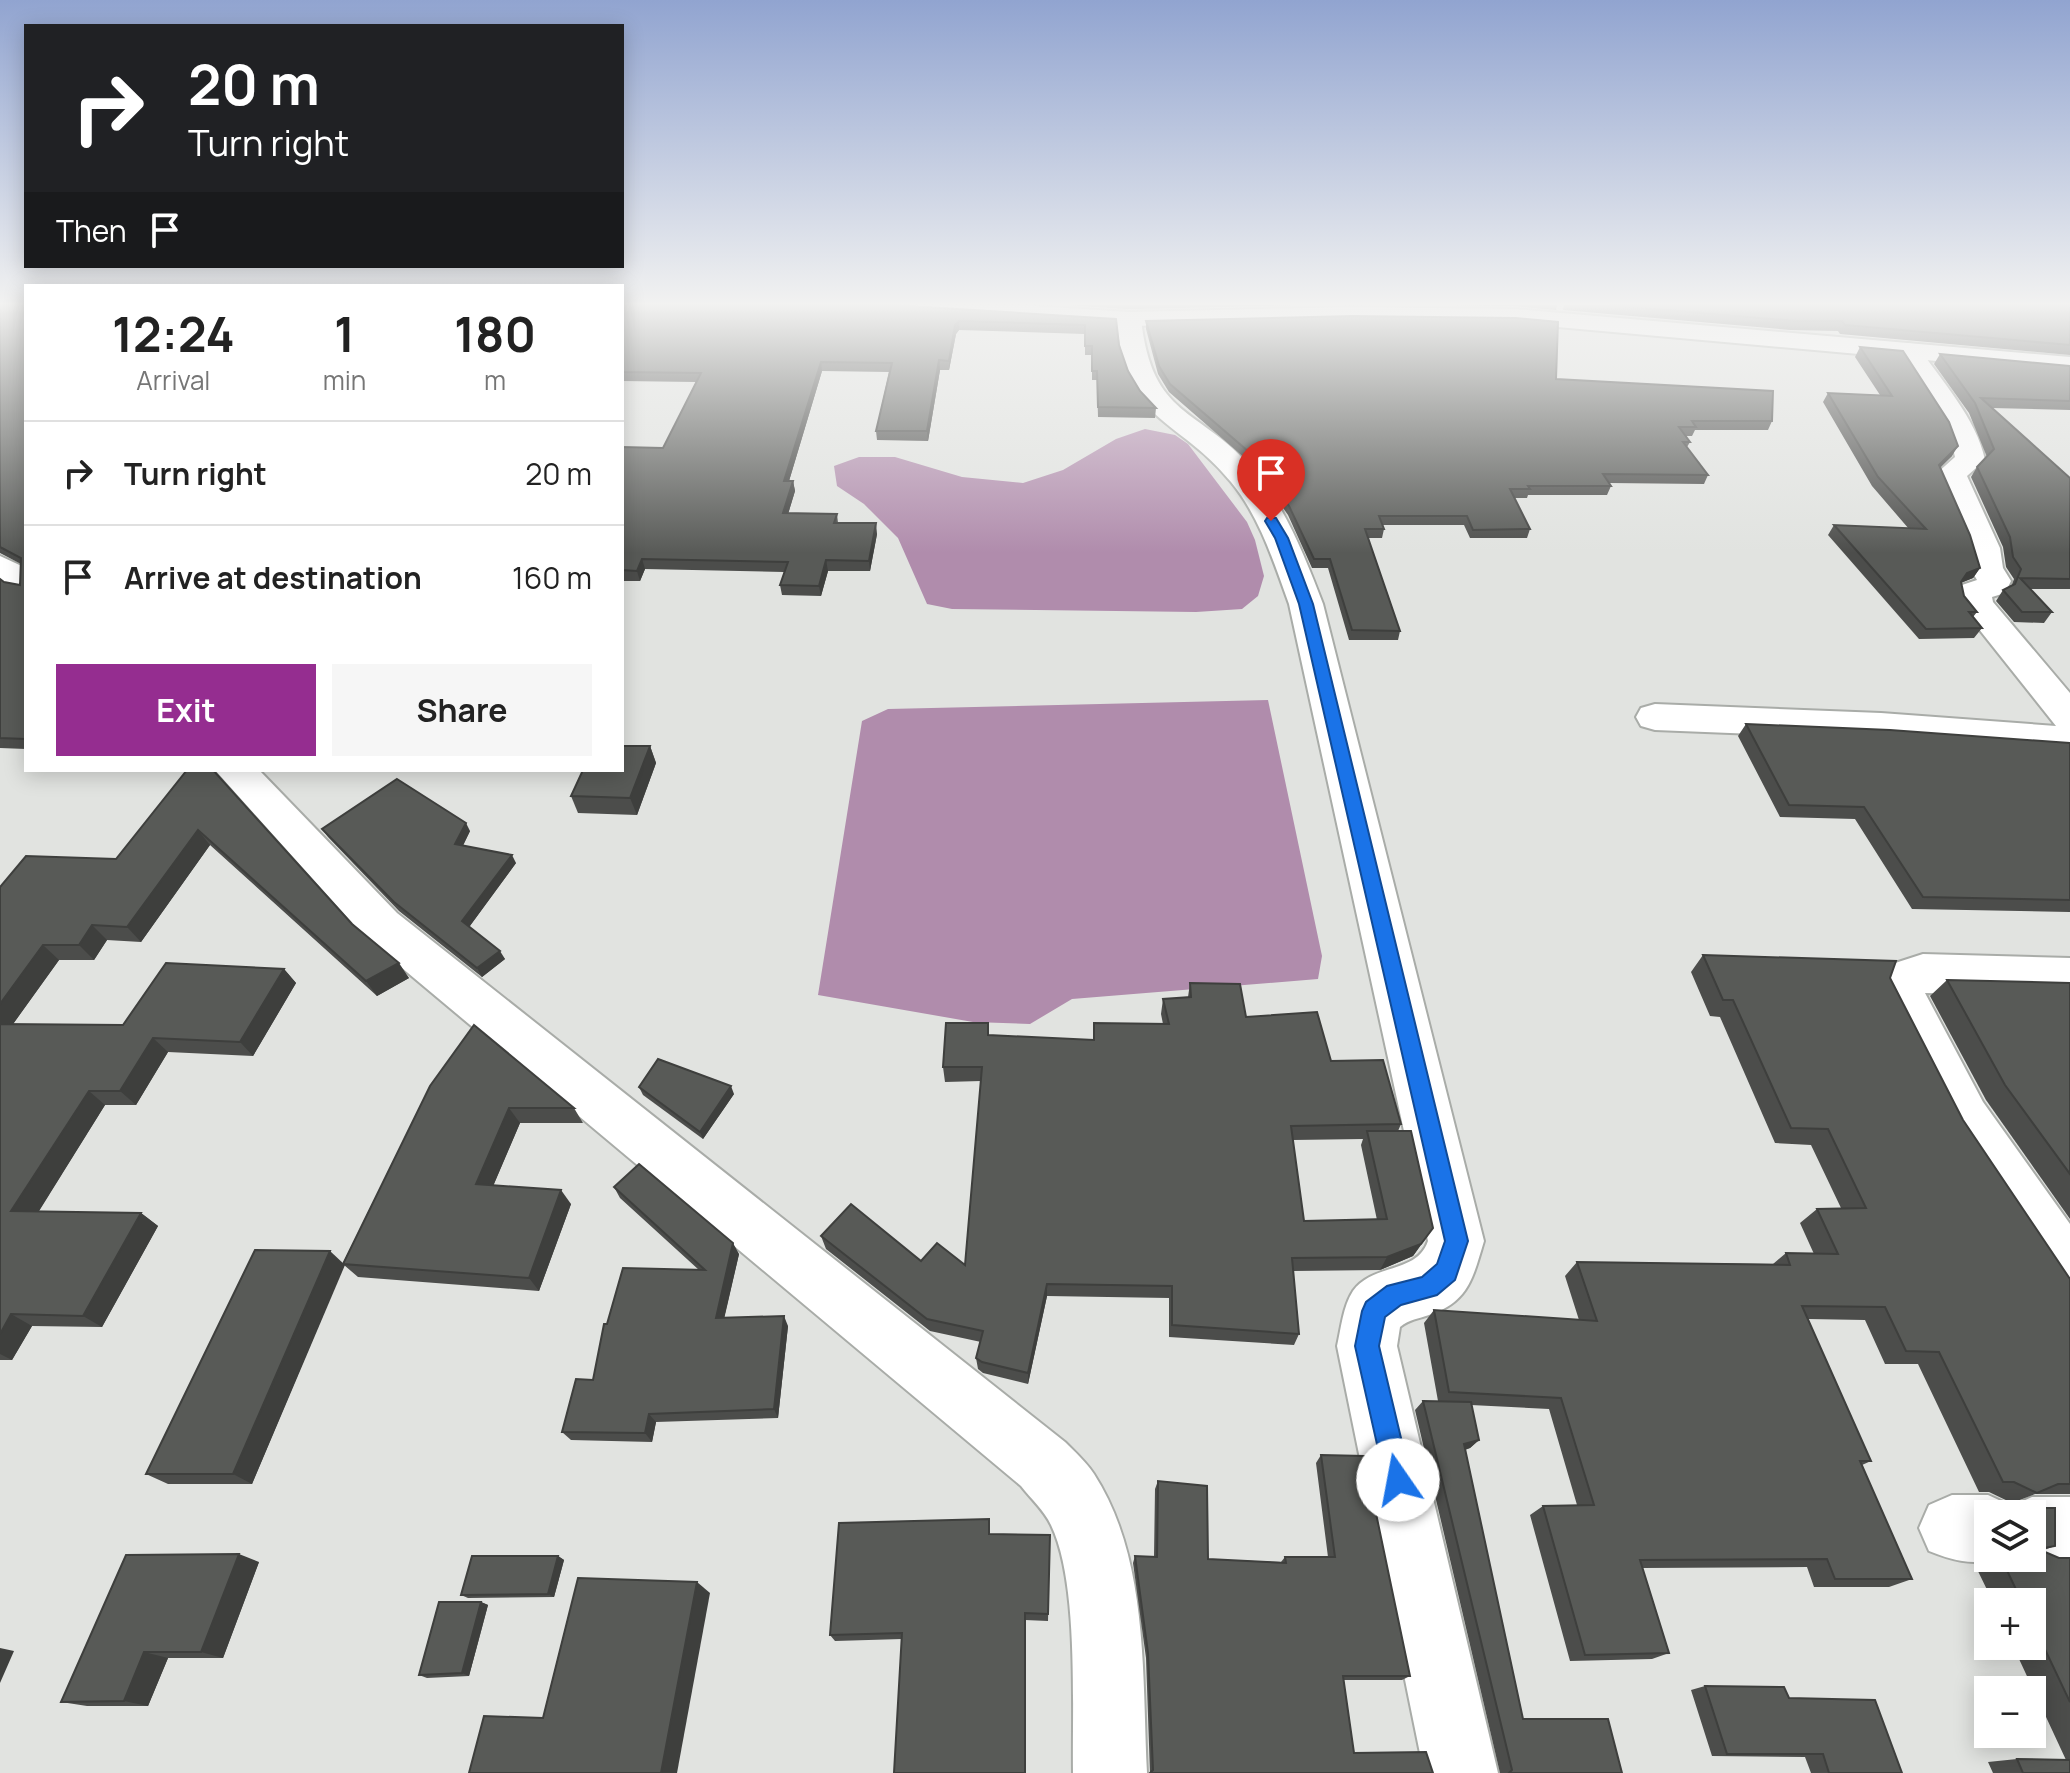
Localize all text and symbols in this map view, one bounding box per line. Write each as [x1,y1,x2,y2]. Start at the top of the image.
text: 20 m [188,45,320,122]
icon: right [56,56,160,160]
text: Turn right [188,118,349,167]
icon: arrive [143,208,187,252]
text: Then [56,210,127,251]
text: 12:24 [112,301,235,366]
text: 1 [334,301,355,366]
text: 180 [454,301,536,366]
text: Arrival [136,362,210,398]
text: min [323,362,366,398]
text: m [484,362,506,398]
pin [1237,439,1305,521]
icon: right [56,451,100,495]
icon: arrive [1249,451,1293,495]
text: Turn right [124,453,267,494]
text: 20 m [525,453,592,494]
icon: arrive [56,555,100,599]
text: Arrive at destination [124,557,422,598]
text: 160 m [512,557,592,598]
button: Exit [56,664,316,756]
button: Share [332,664,592,756]
position arrow [1356,1438,1440,1522]
map controls [1974,1500,2046,1748]
button: layers [1974,1500,2046,1572]
button: + [1974,1588,2046,1660]
button: − [1974,1676,2046,1748]

